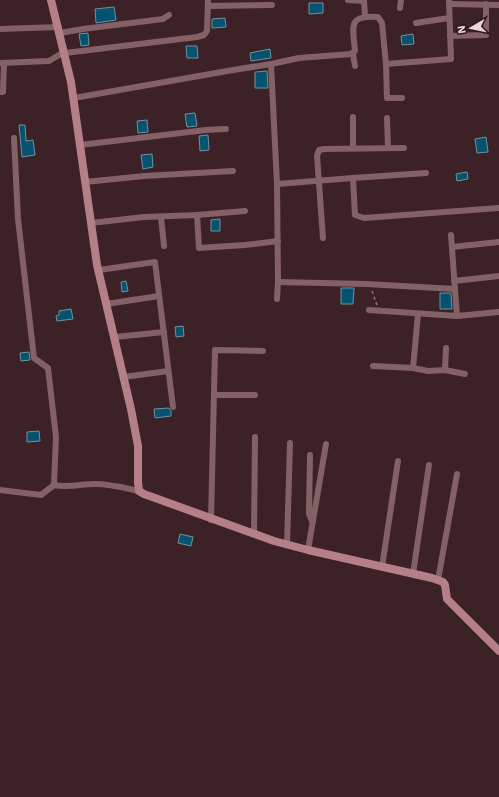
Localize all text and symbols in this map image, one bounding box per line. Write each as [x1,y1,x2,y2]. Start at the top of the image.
north arrow [451,8,491,48]
text: N [455,24,469,35]

